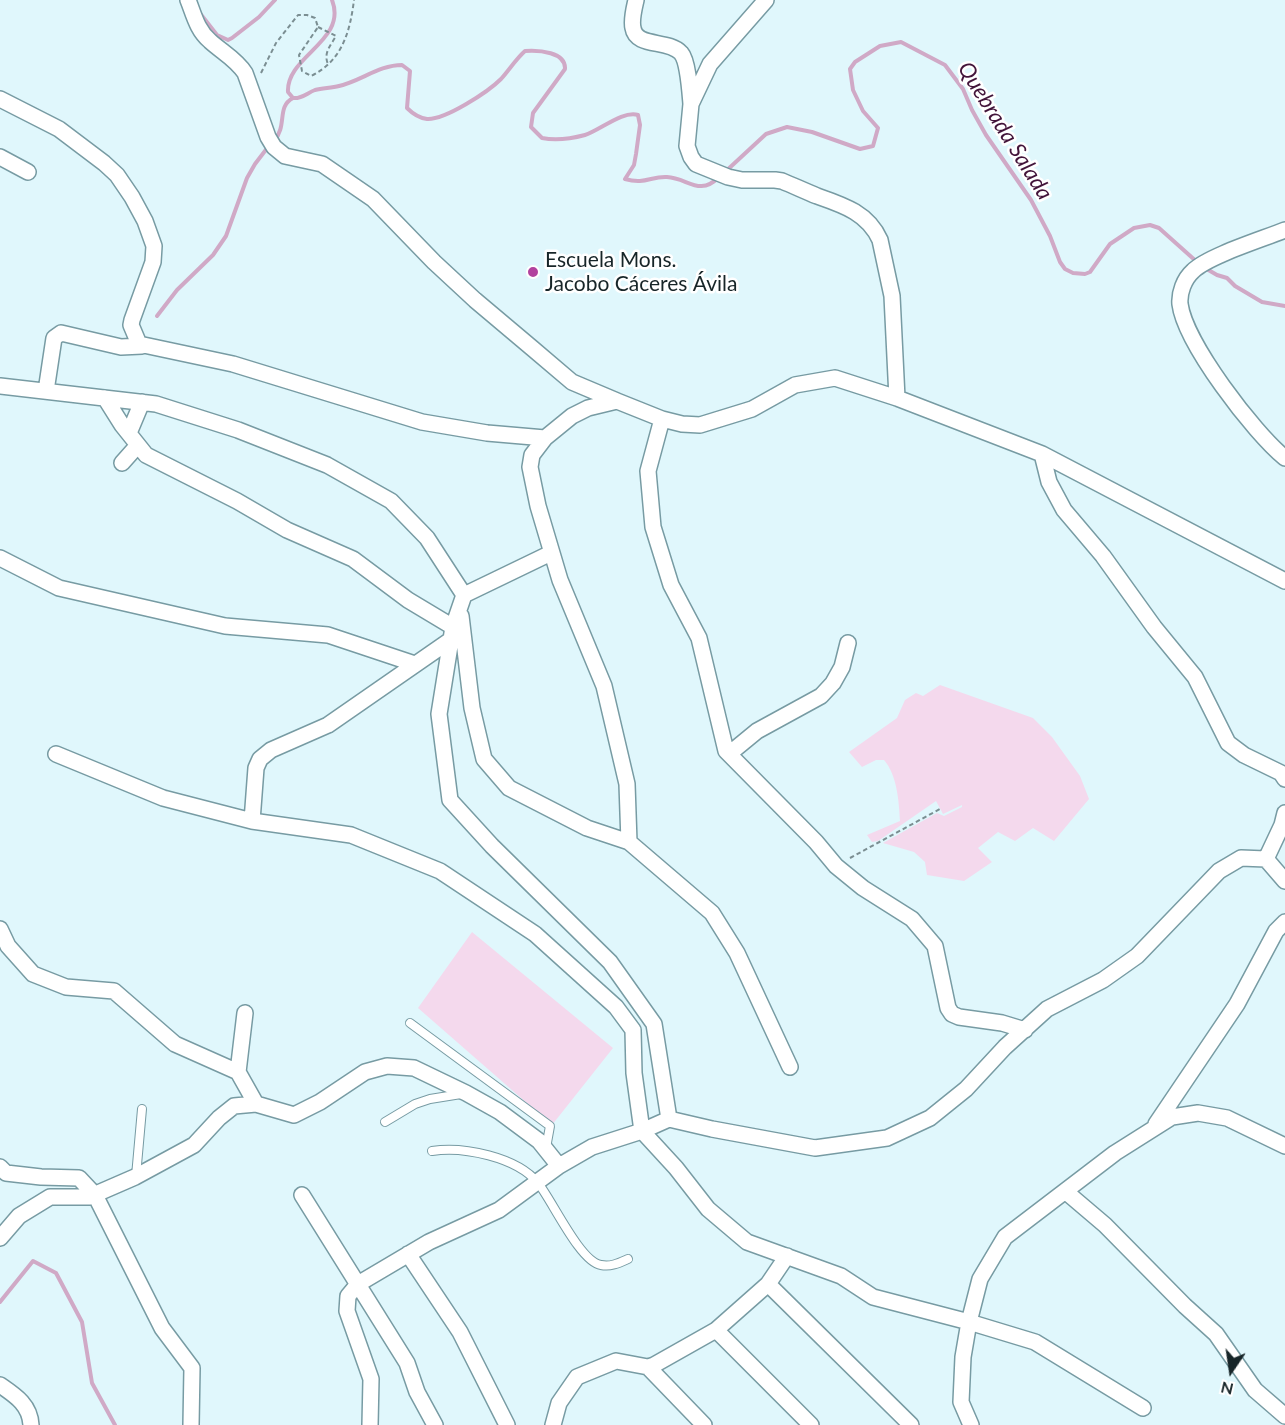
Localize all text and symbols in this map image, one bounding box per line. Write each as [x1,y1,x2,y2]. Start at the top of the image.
water label: Quebrada Salada [952,57,1058,205]
place label: Escuela Mons. Jacobo Cáceres Ávila [545,247,737,297]
marker: Escuela Mons. Jacobo Cáceres Ávila [526,265,540,279]
north arrow [1201,1341,1261,1401]
text: N [1219,1378,1235,1400]

